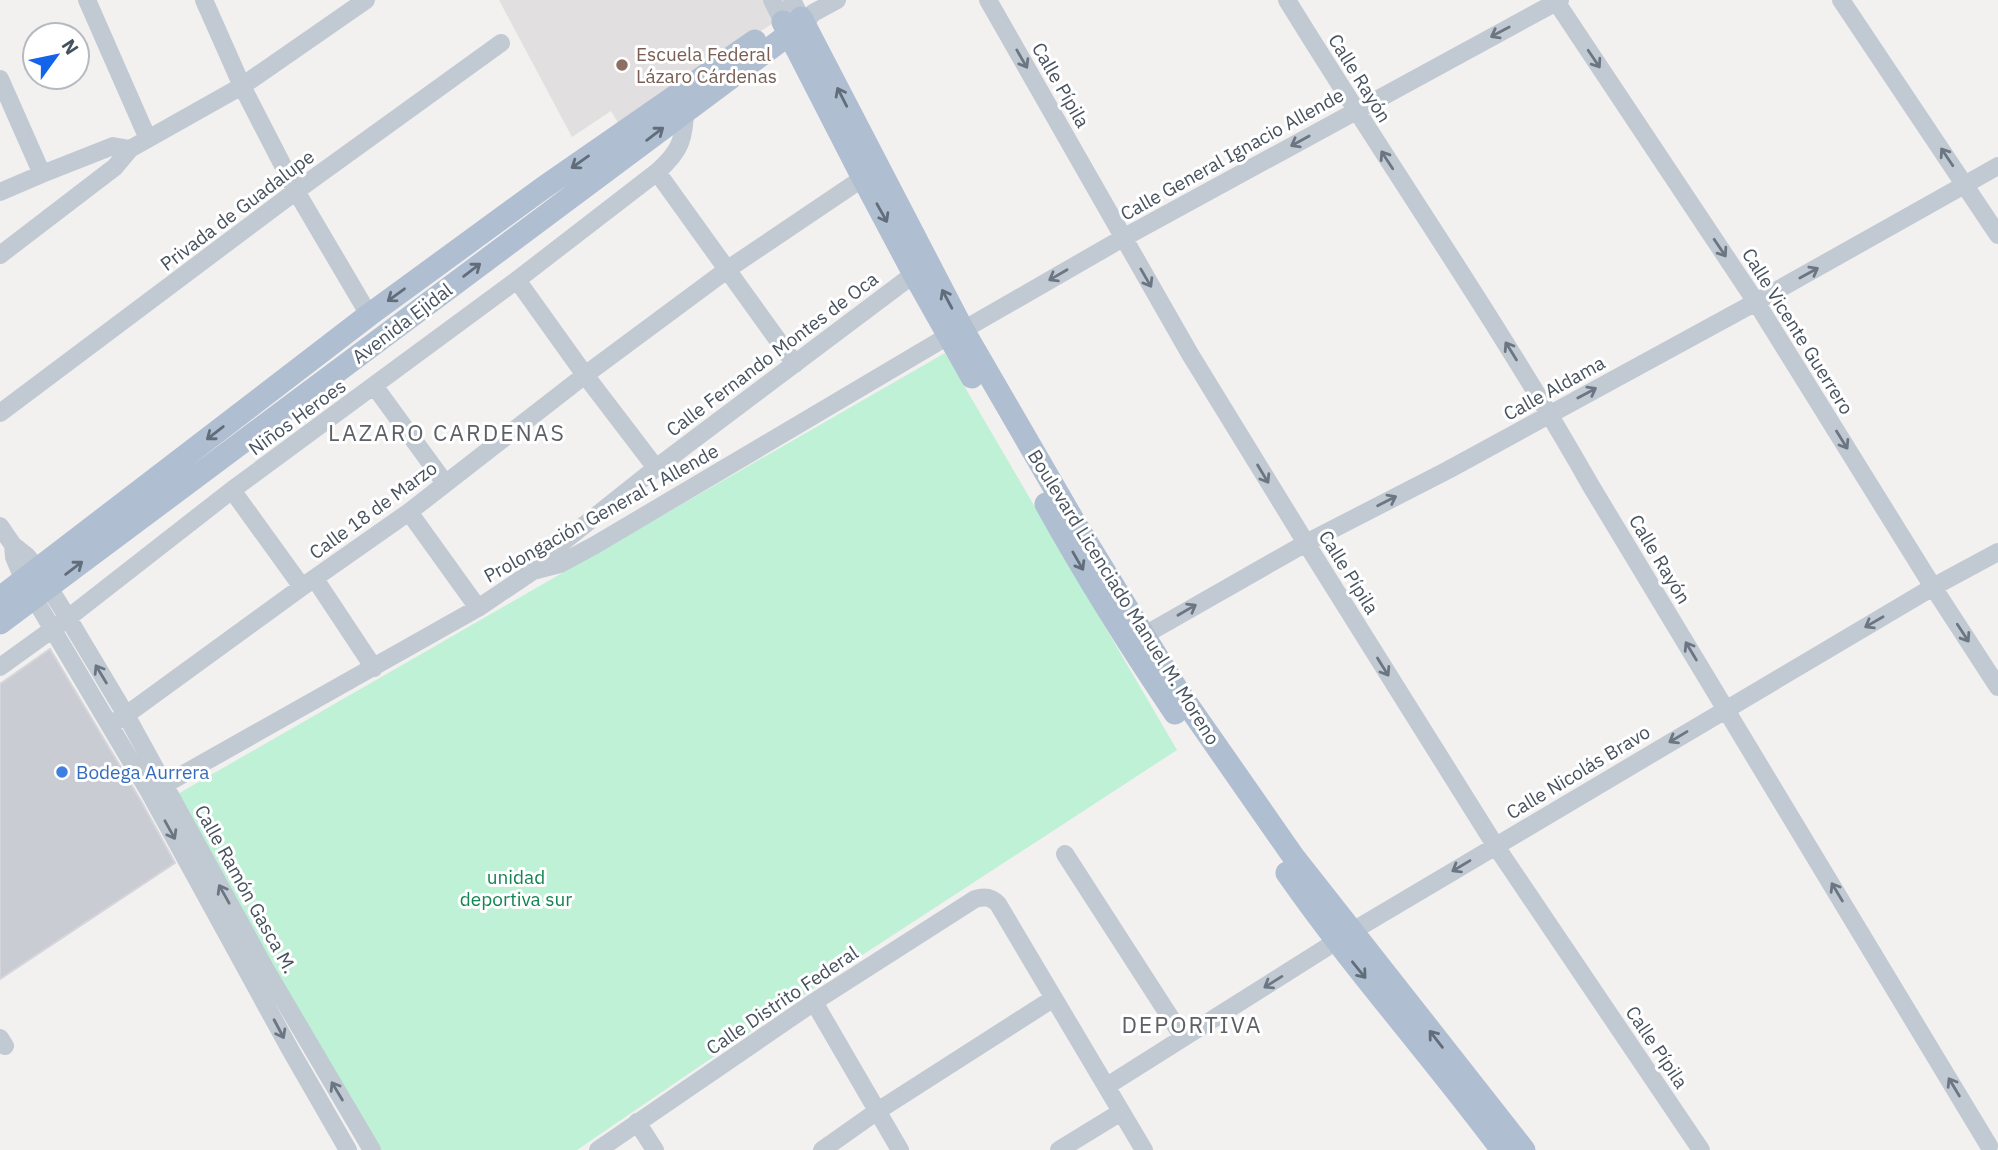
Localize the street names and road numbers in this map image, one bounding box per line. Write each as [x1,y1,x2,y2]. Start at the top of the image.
street label: Calle Rayón [1323,29,1397,127]
street label: Calle Pípila [1027,38,1095,132]
street label: Calle General Ignacio Allende [1116,82,1348,226]
street label: Privada de Guadalupe [155,144,319,276]
street label: Calle Vicente Guerrero [1737,243,1859,419]
street label: Calle Fernando Montes de Oca [661,266,883,442]
street label: Avenida Ejidal [347,277,457,369]
street label: Calle Aldama [1499,350,1609,426]
street label: Niños Heroes [244,374,350,460]
street label: Prolongación General I Allende [480,438,722,588]
street label: Boulevard Licenciado Manuel M. Moreno [1023,445,1225,749]
street label: Calle 18 de Marzo [304,456,442,564]
street label: Calle Rayón [1624,510,1696,608]
street label: Calle Pípila [1314,526,1384,618]
street label: Calle Nicolás Bravo [1502,720,1654,824]
street label: Calle Ramón Gasca M. [190,800,302,978]
street label: Calle Distrito Federal [701,940,863,1060]
street label: Calle Pípila [1621,1001,1693,1093]

